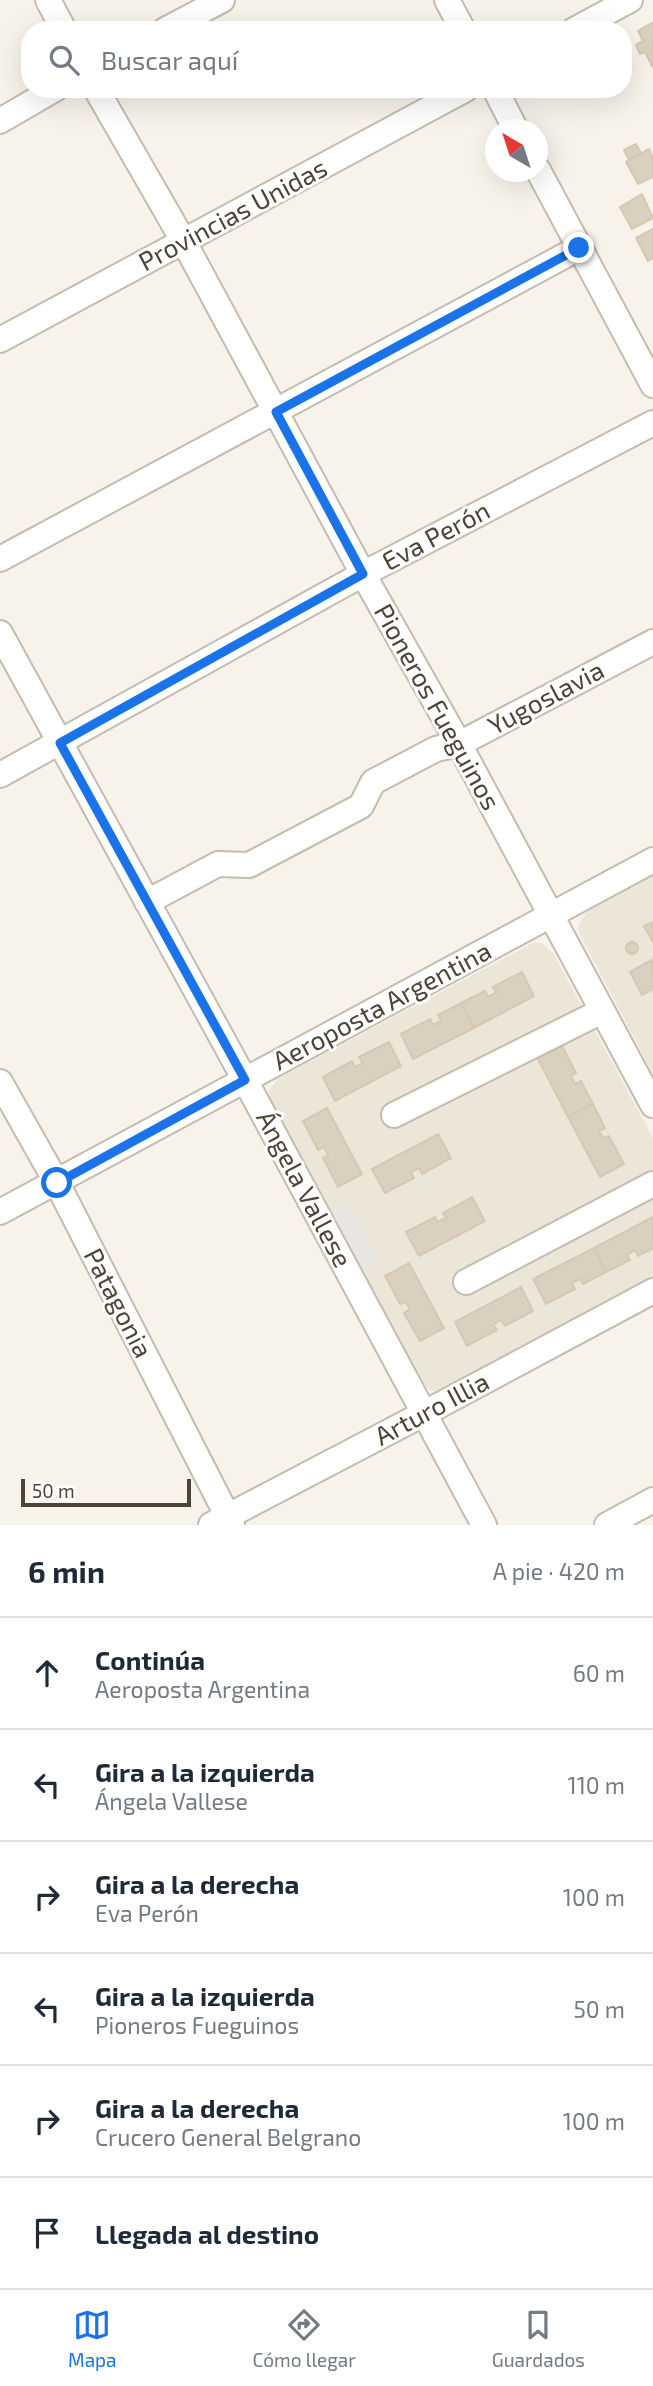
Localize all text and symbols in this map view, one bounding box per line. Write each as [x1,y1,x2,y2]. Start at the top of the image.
search box [21,21,632,98]
icon: search [45,41,83,79]
text: Buscar aquí [101,44,238,75]
north arrow [485,119,548,182]
street label: Provincias Unidas [133,151,332,276]
route end [563,232,594,263]
street label: Eva Perón [376,493,494,576]
street label: Pioneros Fueguinos [369,598,508,815]
street label: Yugoslavia [482,653,609,740]
street label: Aeroposta Argentina [267,934,496,1075]
street label: Ángela Vallese [251,1105,360,1272]
route start [41,1167,72,1198]
street label: Patagonia [79,1242,160,1362]
street label: Arturo Illia [369,1365,494,1451]
scale bar [21,1476,191,1508]
text: 50 m [32,1479,75,1502]
text: 6 min [28,1553,105,1589]
text: A pie · 420 m [493,1557,625,1585]
text: Continúa [95,1644,205,1675]
icon: ahead [28,1654,66,1692]
text: 60 m [573,1659,625,1687]
text: Aeroposta Argentina [95,1675,310,1703]
text: Gira a la izquierda [95,1756,315,1787]
icon: left [28,1766,66,1804]
text: 110 m [568,1771,625,1799]
text: Ángela Vallese [95,1787,248,1815]
text: Gira a la derecha [95,1868,299,1899]
icon: right [28,1878,66,1916]
text: 100 m [563,1883,625,1911]
text: Eva Perón [95,1899,199,1927]
text: Gira a la izquierda [95,1980,315,2011]
icon: left [28,1990,66,2028]
text: 50 m [574,1995,625,2023]
text: Pioneros Fueguinos [95,2011,299,2039]
text: Gira a la derecha [95,2092,299,2123]
icon: right [28,2102,66,2140]
text: 100 m [563,2107,625,2135]
text: Crucero General Belgrano [95,2123,361,2151]
icon: arrive [28,2214,66,2252]
text: Llegada al destino [95,2218,319,2249]
tab: Mapa [68,2306,117,2371]
tab: Cómo llegar [252,2306,356,2371]
tab: Guardados [492,2306,585,2371]

